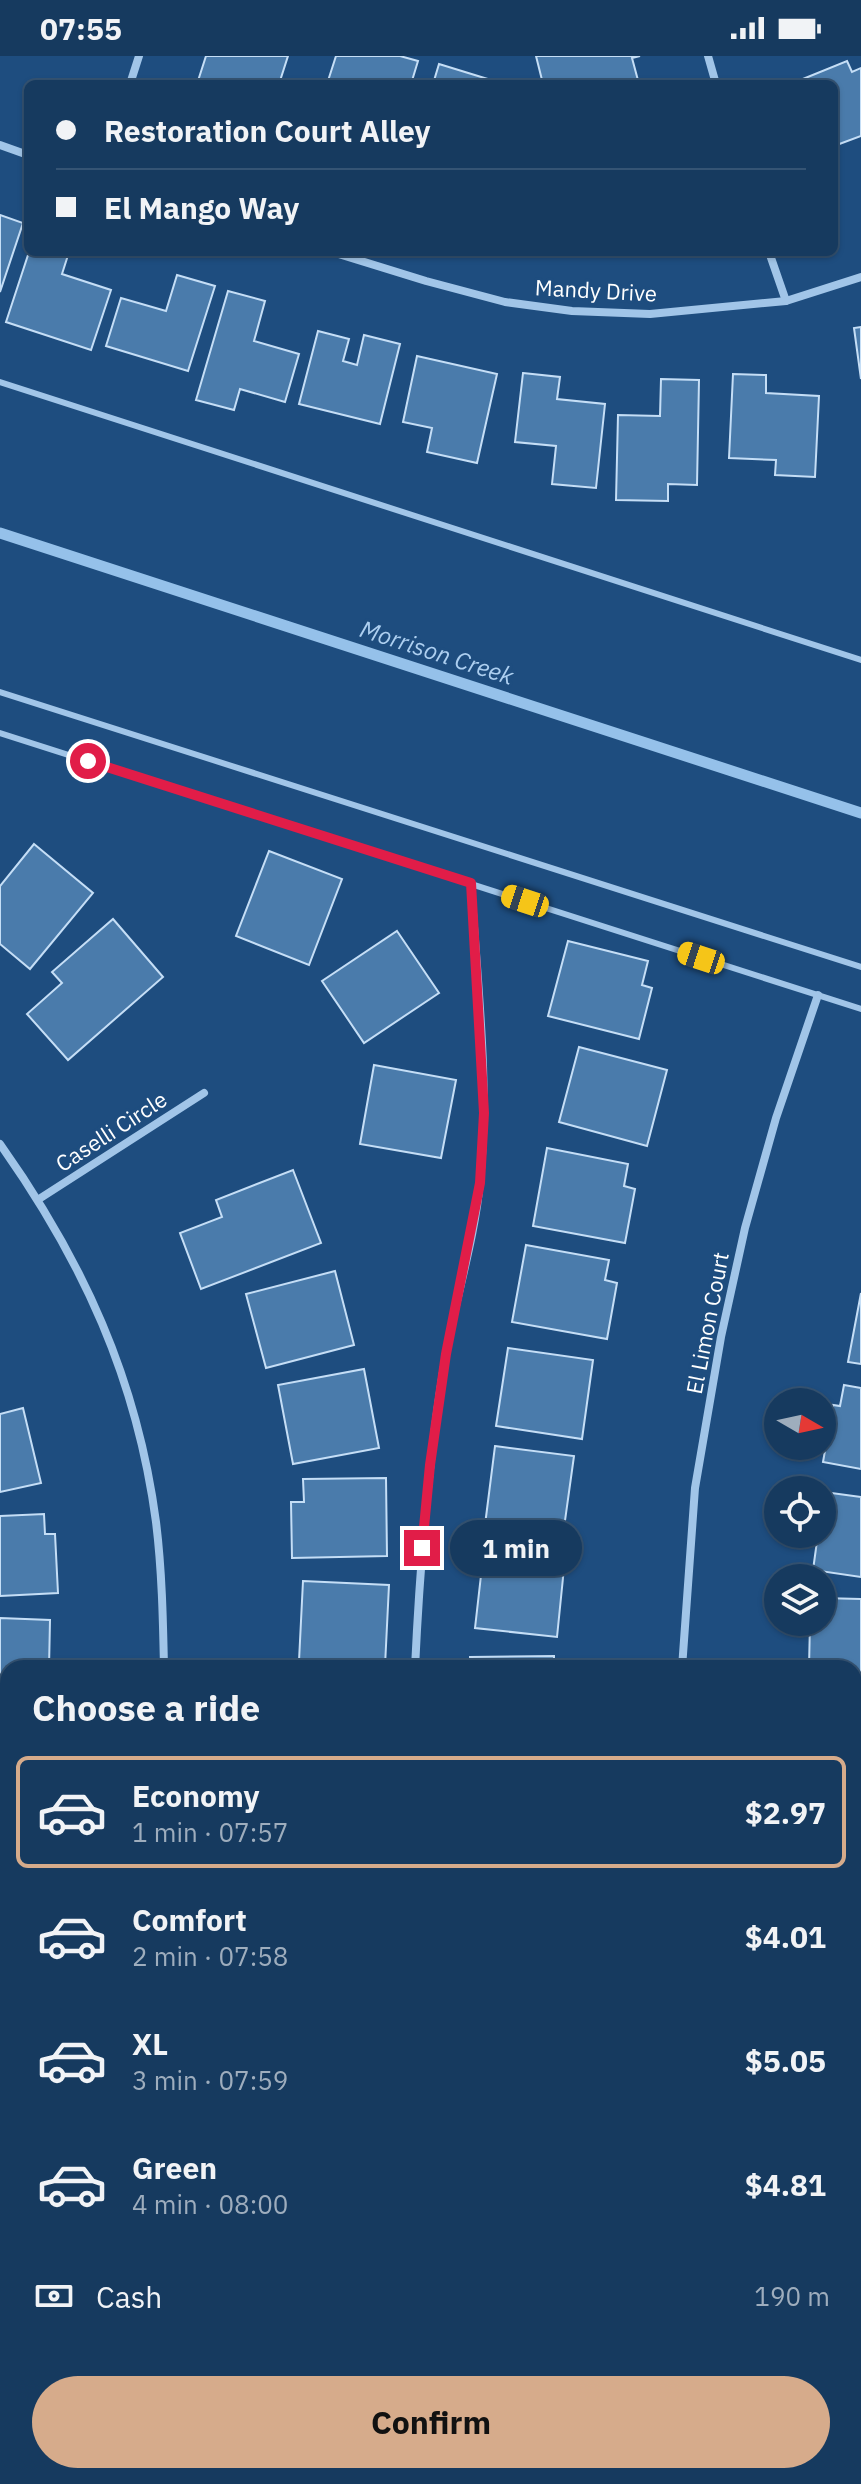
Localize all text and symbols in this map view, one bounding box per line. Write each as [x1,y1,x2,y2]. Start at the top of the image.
text: 07:55 [40,9,122,48]
text: Restoration Court Alley [104,111,431,150]
text: El Mango Way [104,188,299,227]
street label: Mandy Drive [534,272,658,308]
water label: Morrison Creek [356,612,518,692]
route start [70,743,106,779]
car [498,882,552,920]
car [674,939,728,977]
street label: Caselli Circle [50,1084,172,1178]
street label: El Limon Court [679,1250,735,1396]
north arrow [764,1388,836,1460]
map controls [764,1388,836,1636]
button: locate [764,1476,836,1548]
callout: 1 min [450,1520,582,1576]
route end [404,1530,440,1566]
text: 1 min [482,1531,550,1565]
button: layers [764,1564,836,1636]
text: Choose a ride [32,1684,260,1731]
icon: car [36,1776,108,1848]
text: Economy [132,1776,260,1815]
text: $2.97 [745,1793,826,1832]
text: 1 min · 07:57 [132,1815,288,1849]
icon: car [36,1900,108,1972]
text: Comfort [132,1900,247,1939]
text: $4.01 [745,1917,826,1956]
text: 2 min · 07:58 [132,1939,288,1973]
icon: car [36,2024,108,2096]
text: XL [132,2024,168,2063]
text: $5.05 [745,2041,826,2080]
text: 3 min · 07:59 [132,2063,288,2097]
icon: car [36,2148,108,2220]
text: Green [132,2148,217,2187]
text: $4.81 [745,2165,826,2204]
text: 4 min · 08:00 [132,2187,288,2221]
icon: cash [32,2274,76,2318]
text: Cash [96,2277,162,2316]
text: 190 m [754,2279,830,2313]
button: Confirm [32,2376,830,2468]

